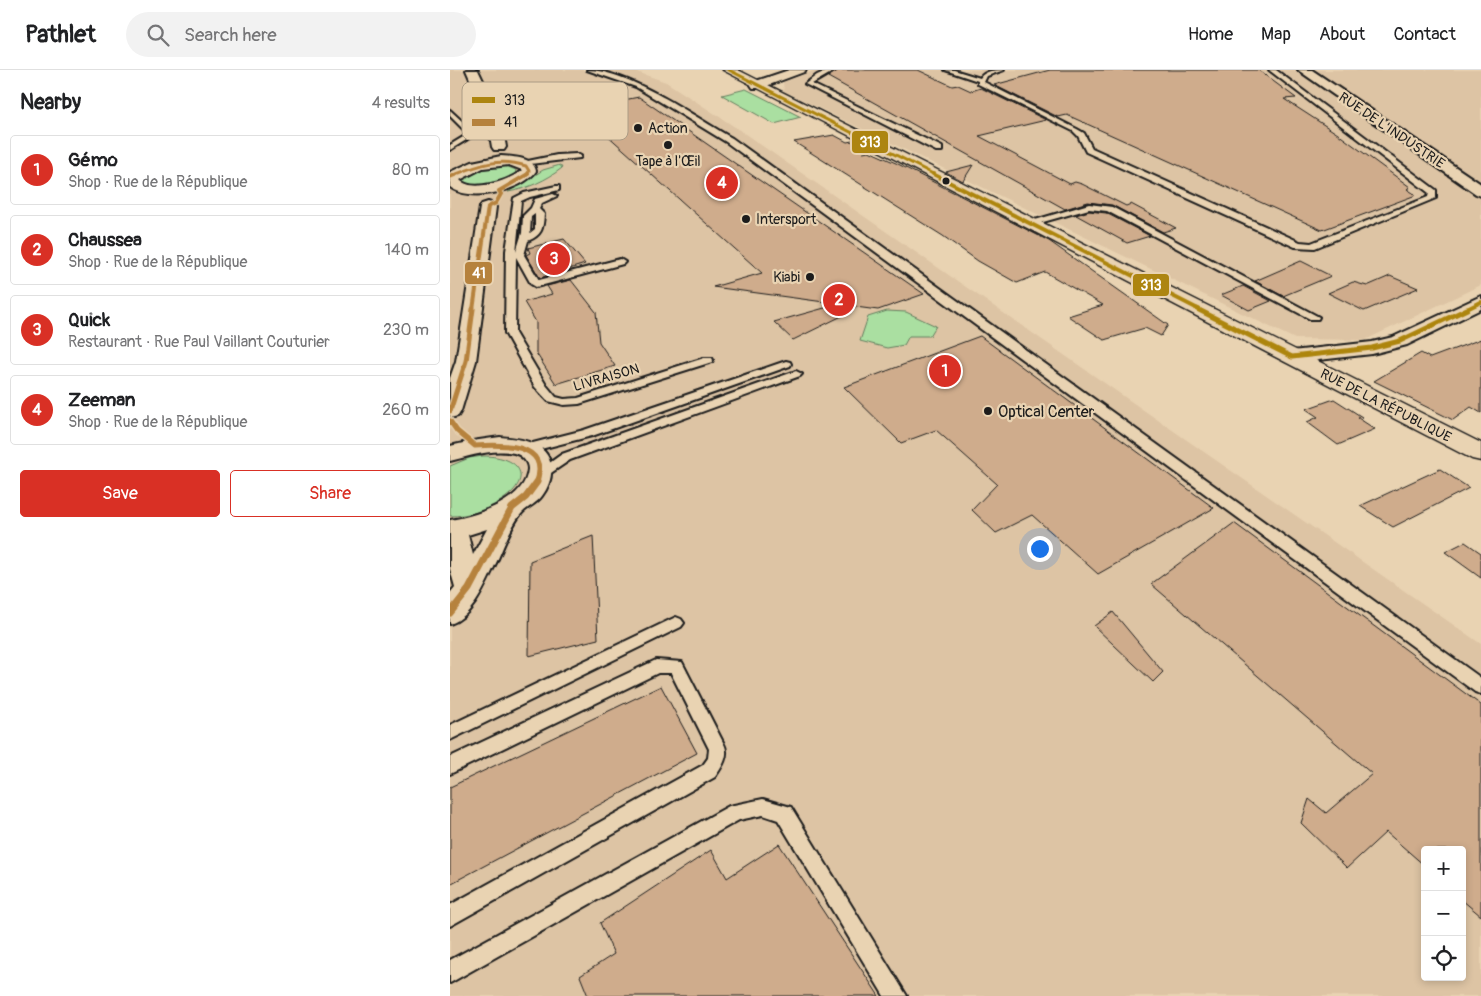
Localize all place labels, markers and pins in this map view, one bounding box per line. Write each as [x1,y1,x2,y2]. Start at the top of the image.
place label: Action [648,120,688,137]
marker: Action [632,122,644,134]
marker: Tape à l'Œil [662,139,674,151]
place label: Tape à l'Œil [635,153,701,170]
pin: 4 [706,164,738,202]
unlabelled marker [941,176,951,186]
place label: Intersport [756,211,817,228]
marker: Intersport [740,213,752,225]
pin: 3 [538,240,570,278]
place label: Kiabi [773,269,801,286]
marker: Kiabi [804,271,816,283]
pin: 2 [823,281,855,319]
pin: 1 [929,352,961,390]
place label: Optical Center [998,402,1095,422]
marker: Optical Center [982,405,994,417]

